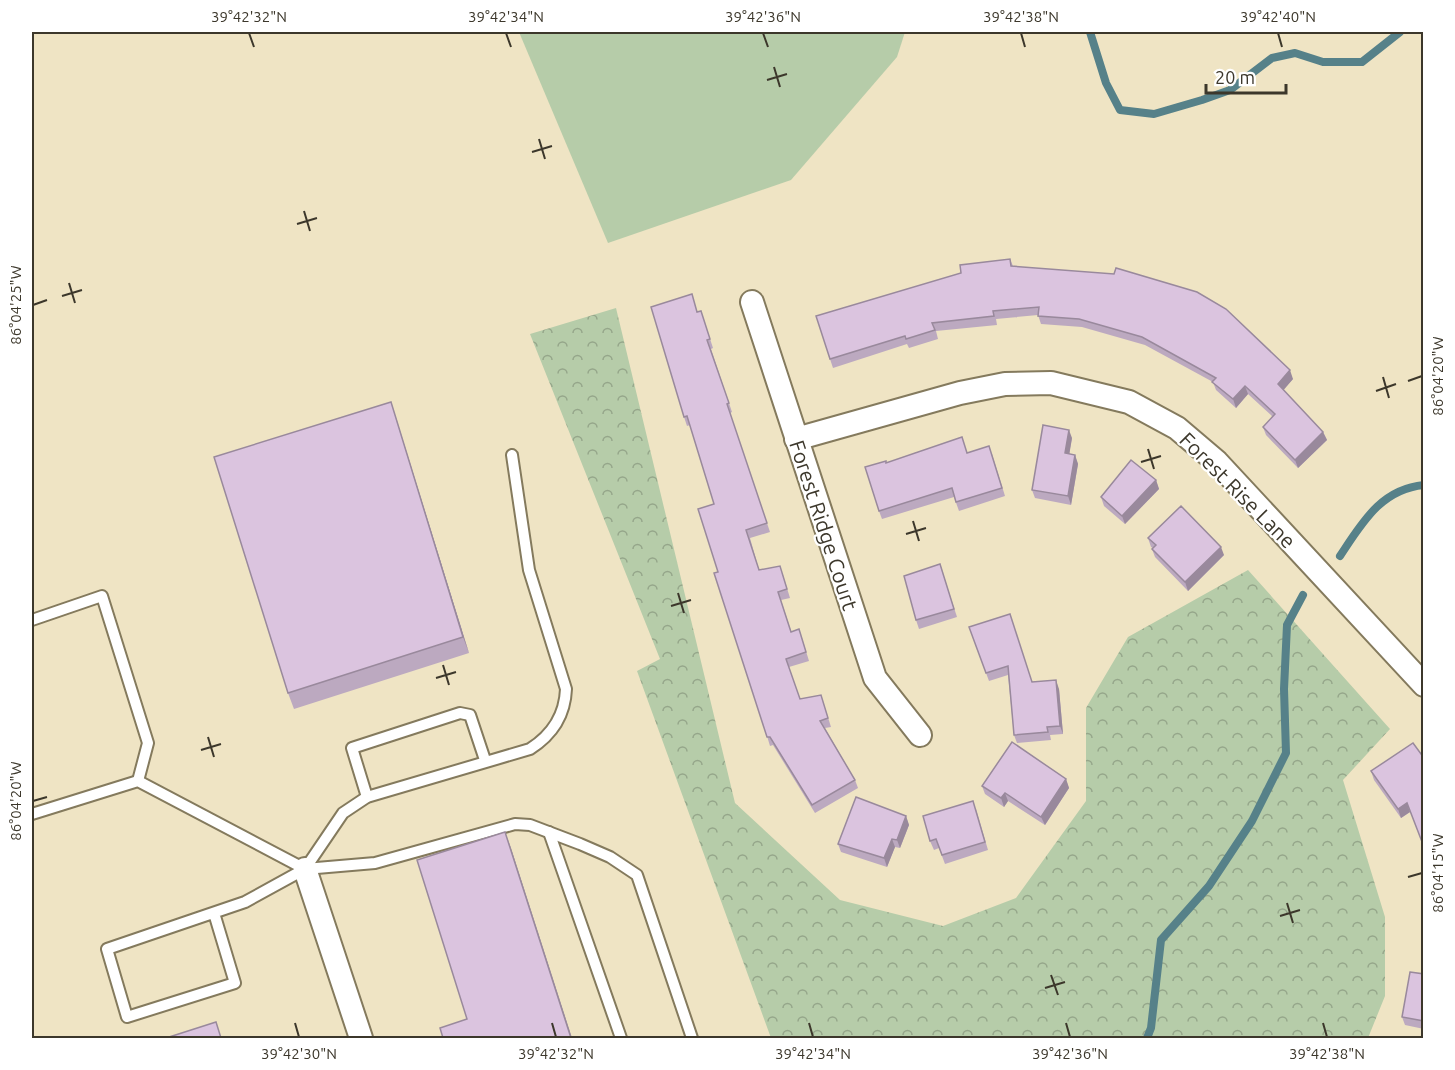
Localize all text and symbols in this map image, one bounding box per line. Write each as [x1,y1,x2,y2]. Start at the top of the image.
text: 39°42'32"N [211,8,287,25]
text: 39°42'34"N [468,8,544,25]
text: 39°42'36"N [725,8,801,25]
text: 39°42'38"N [983,8,1059,25]
text: 39°42'40"N [1240,8,1316,25]
scale bar [1206,57,1286,95]
text: 20 m [1215,67,1255,87]
text: 86°04'25"W [7,265,24,345]
text: 86°04'20"W [1429,336,1446,416]
street label: Forest Rise Lane [1175,427,1301,553]
street label: Forest Ridge Court [785,437,863,613]
text: 86°04'20"W [7,761,24,841]
text: 86°04'15"W [1429,833,1446,913]
text: 39°42'30"N [261,1045,337,1062]
text: 39°42'32"N [518,1045,594,1062]
text: 39°42'34"N [775,1045,851,1062]
text: 39°42'36"N [1032,1045,1108,1062]
text: 39°42'38"N [1289,1045,1365,1062]

